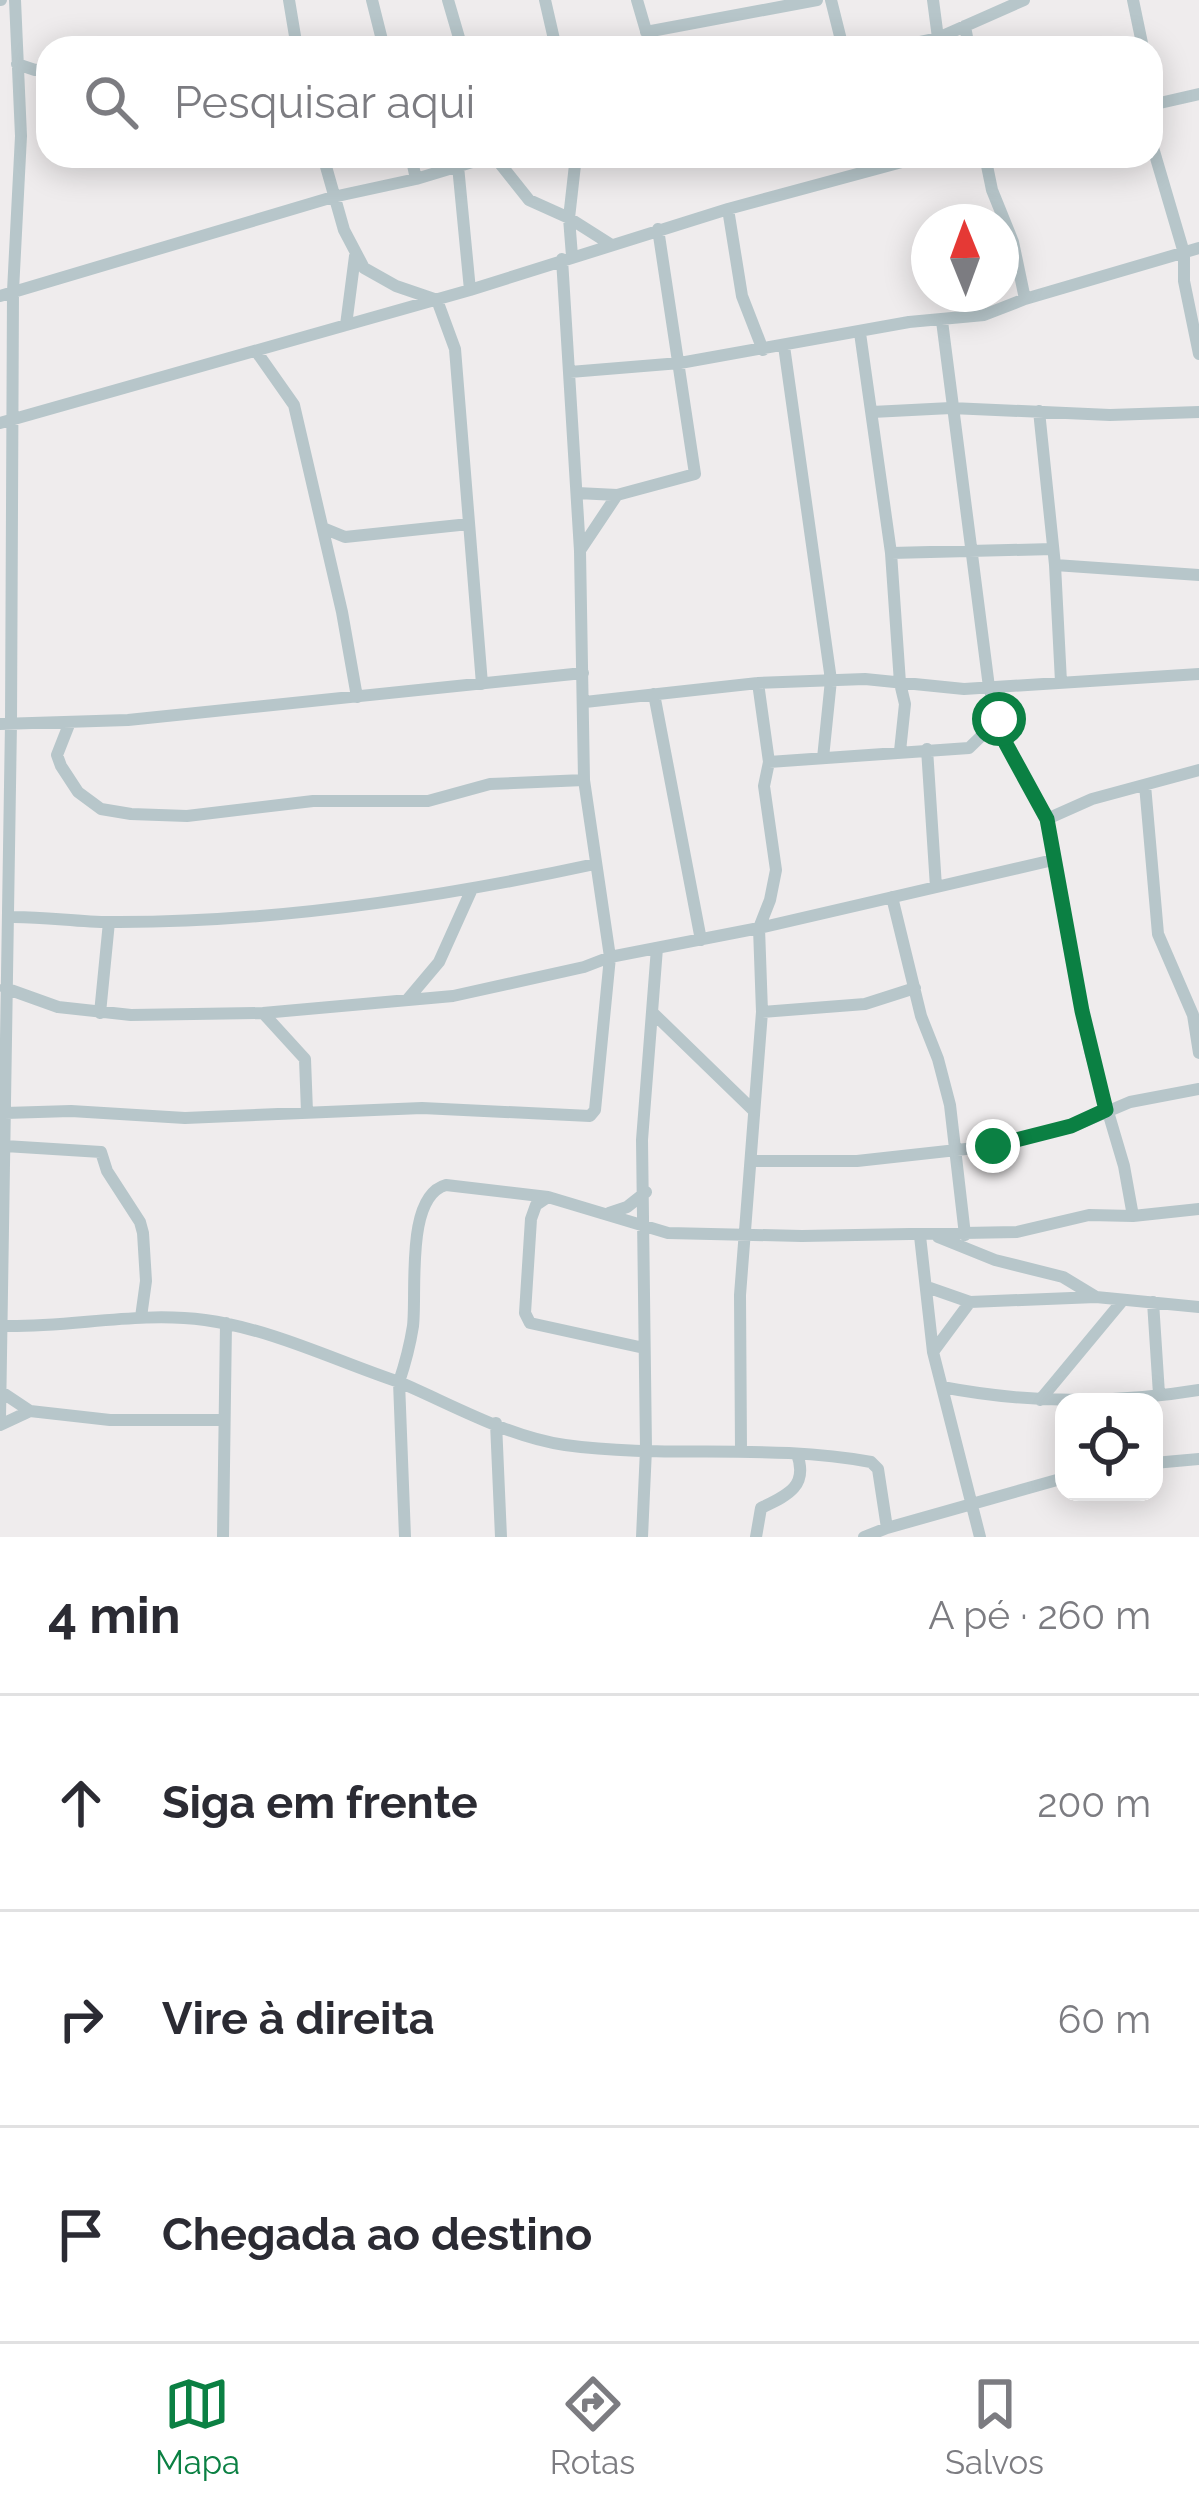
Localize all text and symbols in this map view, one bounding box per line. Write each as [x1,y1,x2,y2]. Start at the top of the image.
search box [36,36,1163,168]
icon: search [78,69,144,135]
text: Pesquisar aqui [174,76,475,129]
north arrow [911,204,1019,312]
route start [972,692,1026,746]
route end [966,1119,1020,1173]
map controls [1055,1393,1163,1501]
button: locate [1055,1393,1163,1501]
text: 4 min [48,1585,181,1645]
text: A pé · 260 m [928,1592,1151,1638]
icon: ahead [48,1770,114,1836]
text: Siga em frente [162,1776,478,1829]
text: 200 m [1037,1780,1151,1826]
icon: right [48,1986,114,2052]
text: Vire à direita [162,1992,435,2045]
text: 60 m [1058,1996,1151,2042]
icon: arrive [48,2202,114,2268]
text: Chegada ao destino [162,2208,592,2261]
tab: Mapa [155,2371,240,2482]
tab: Rotas [550,2371,635,2482]
tab: Salvos [945,2371,1044,2482]

